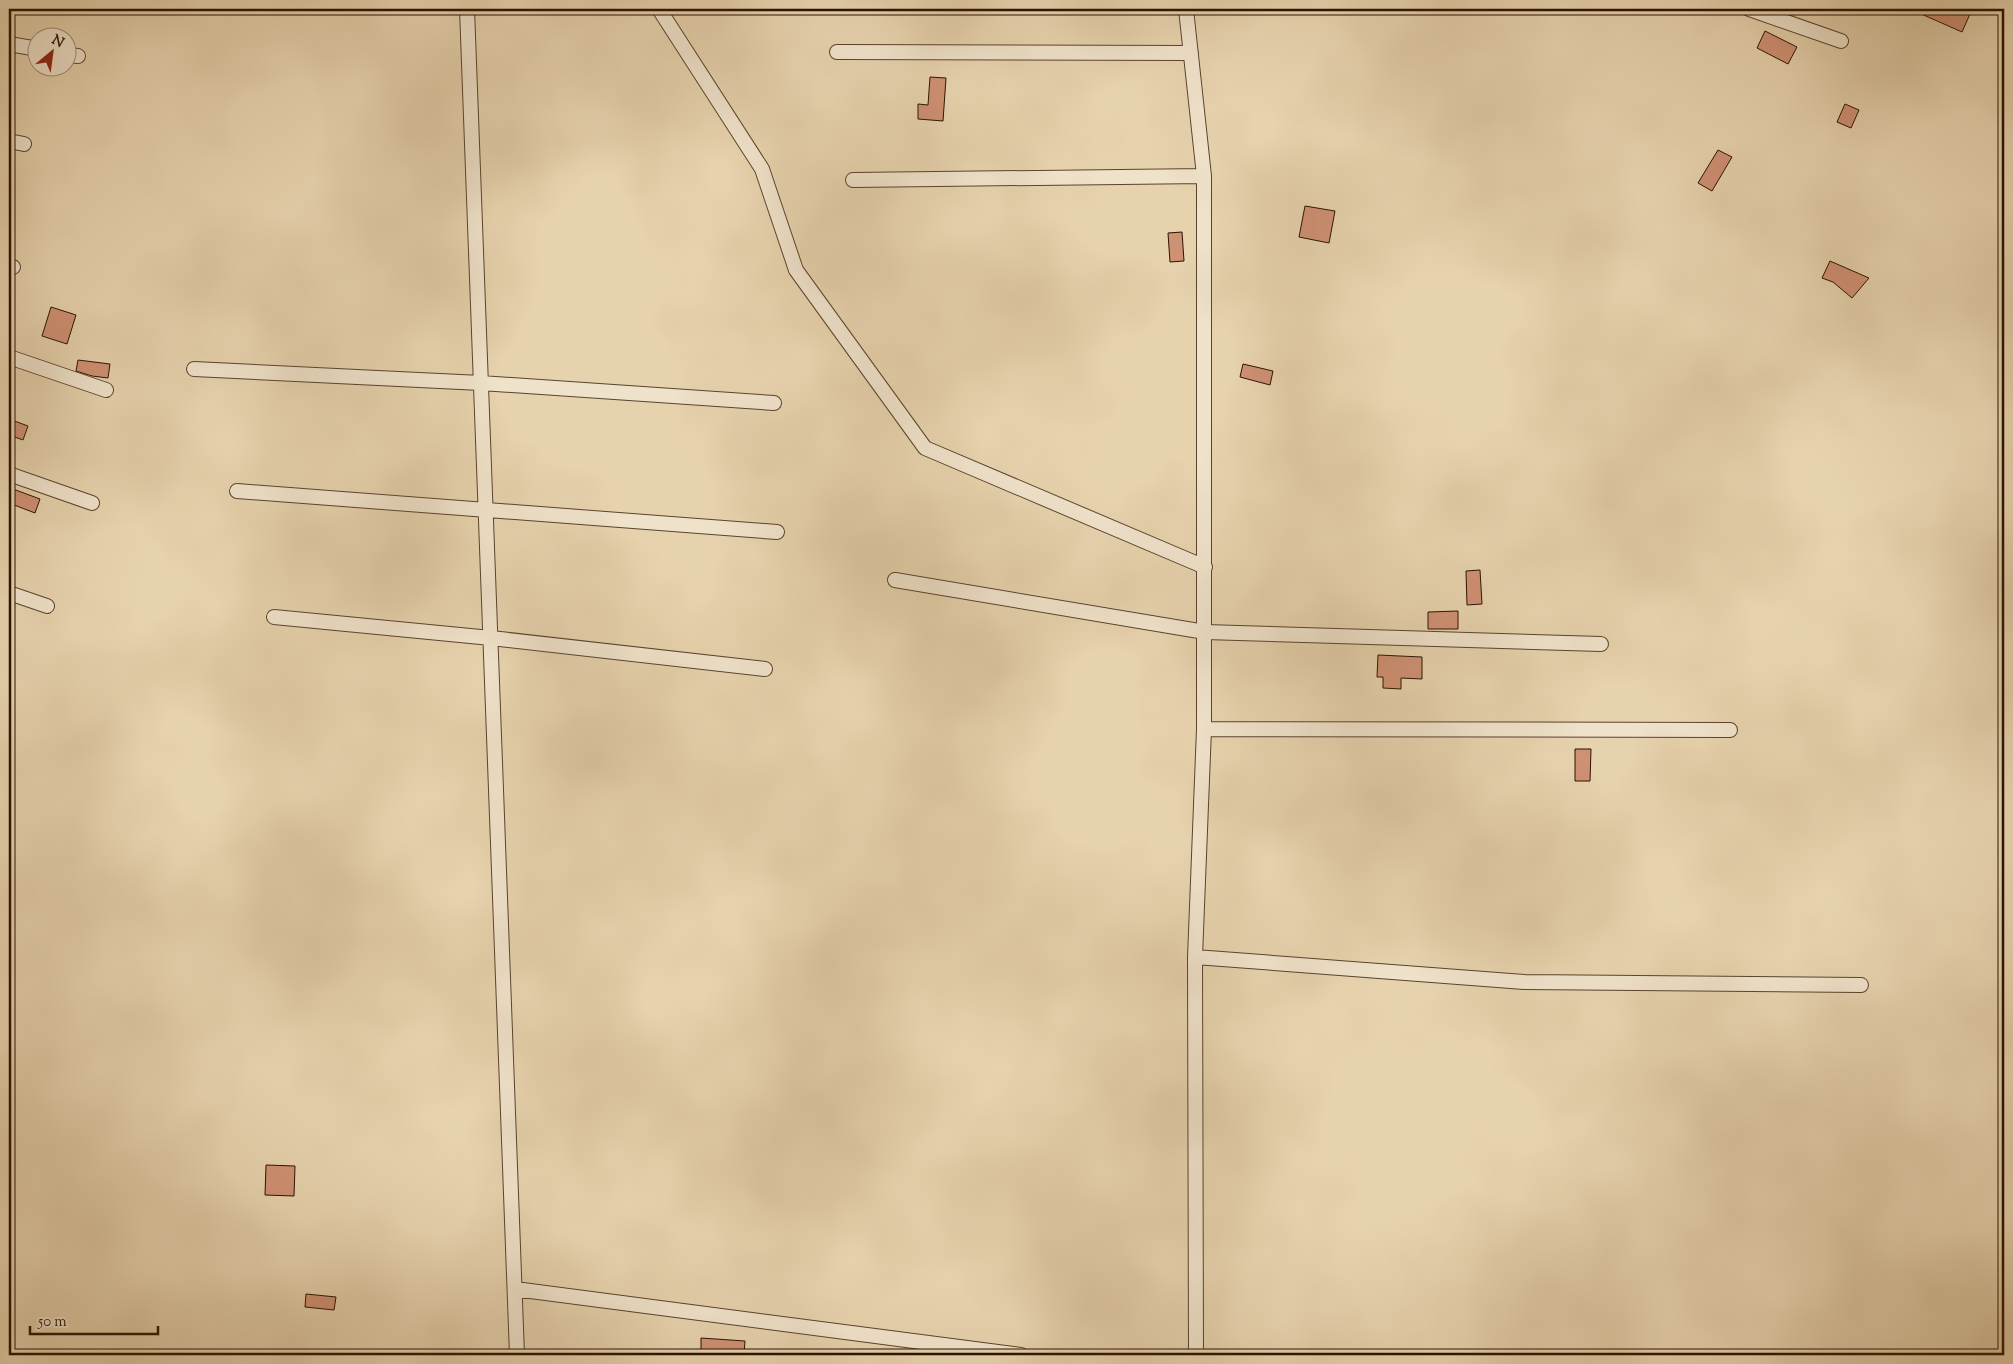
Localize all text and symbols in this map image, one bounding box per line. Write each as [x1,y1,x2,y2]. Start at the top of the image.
north arrow [28,28,78,78]
text: N [48,31,67,54]
scale bar [30,1304,158,1336]
text: 50 m [37,1312,67,1333]

